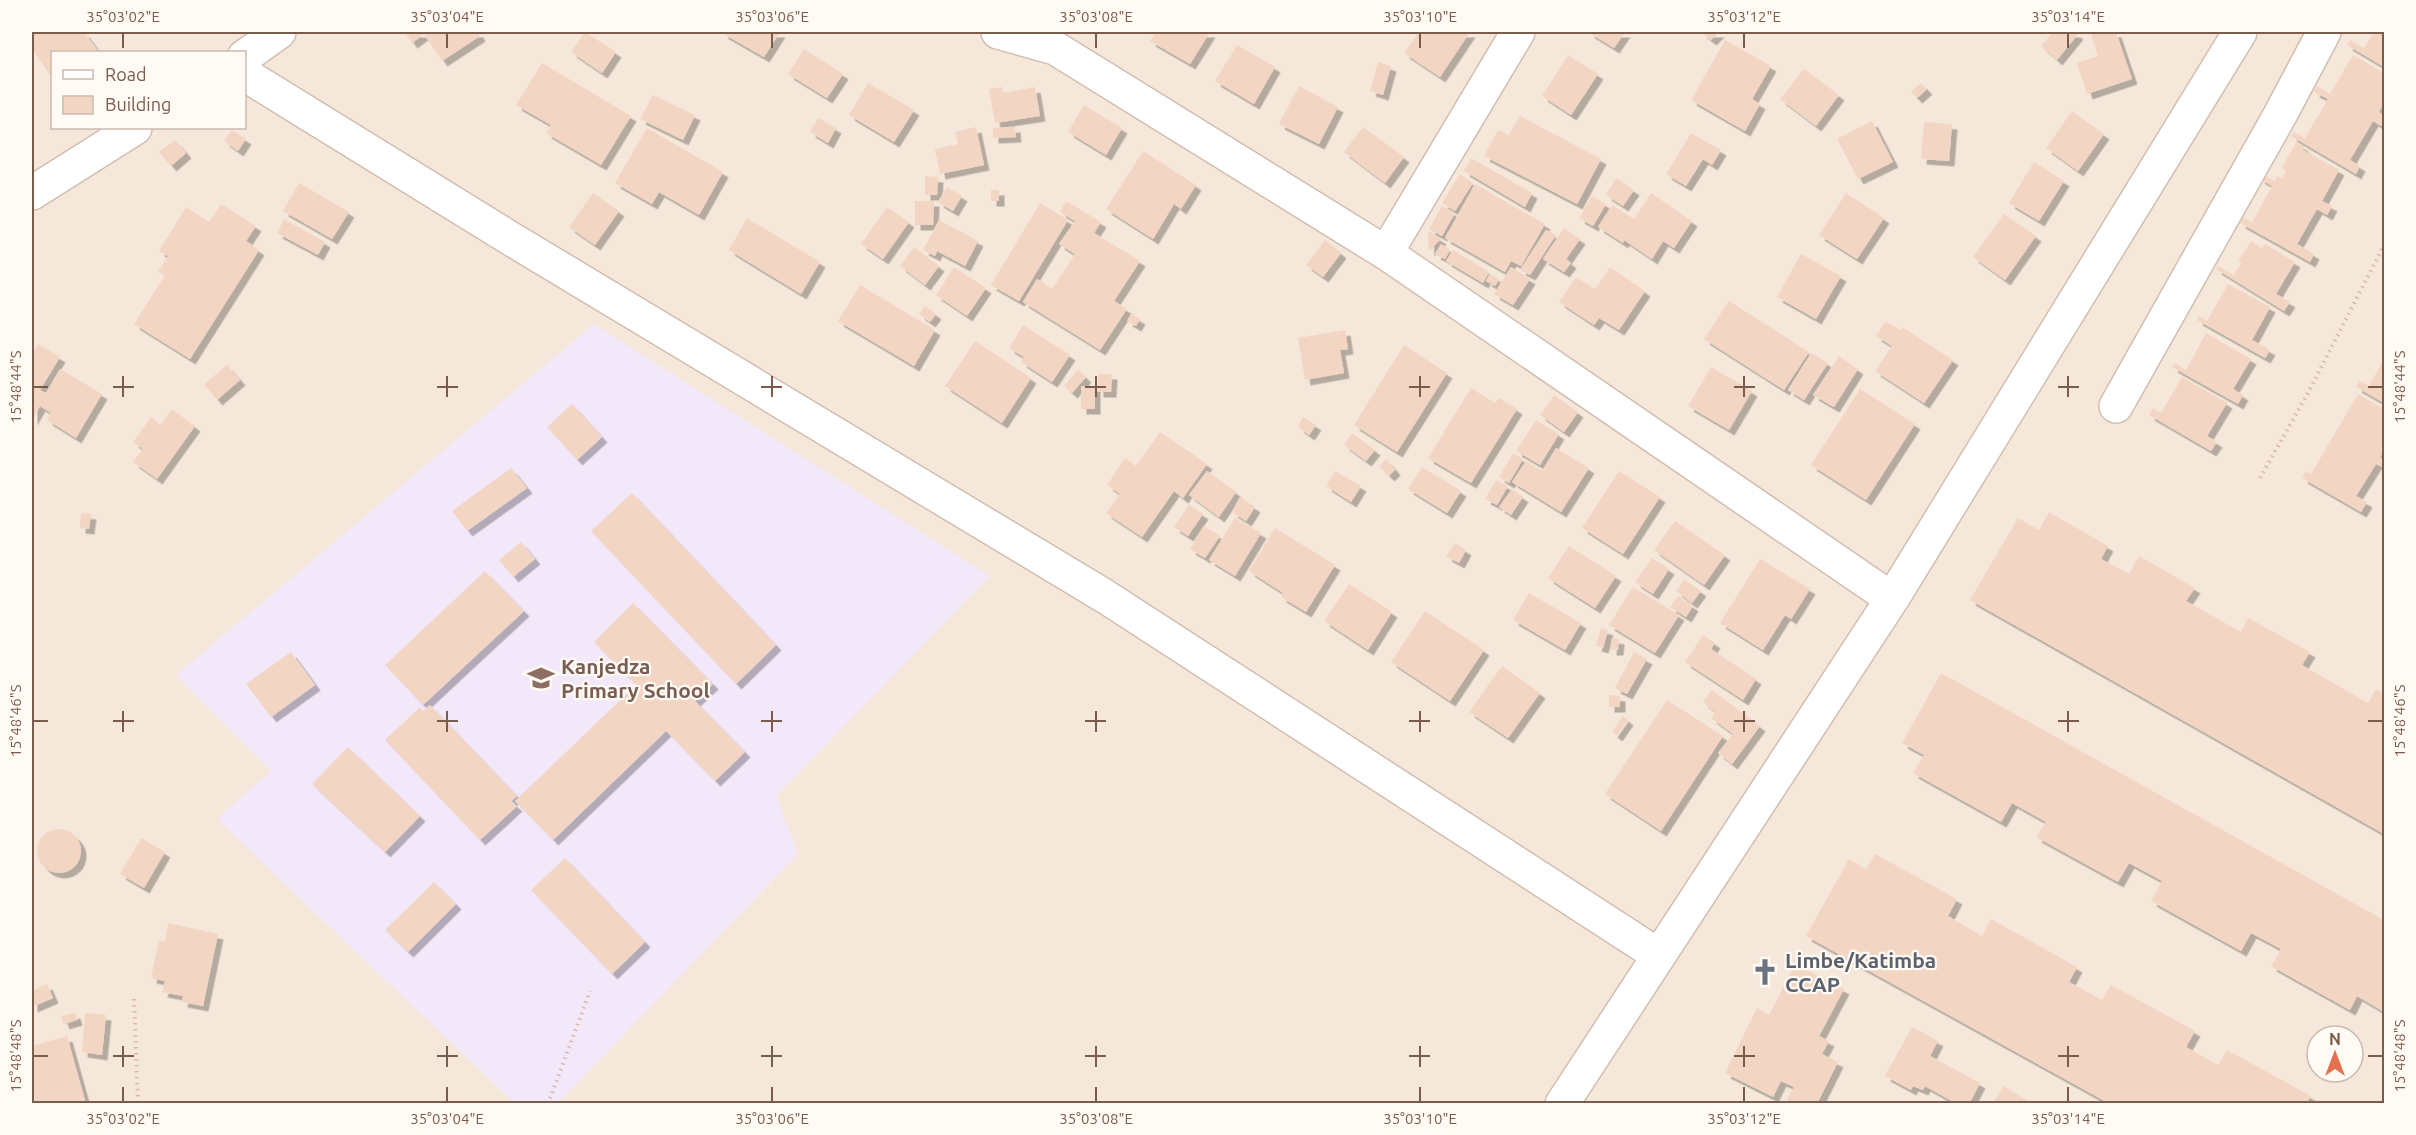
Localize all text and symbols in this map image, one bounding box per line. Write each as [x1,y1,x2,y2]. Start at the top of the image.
text: 35°03'02"E [86,8,160,25]
text: 35°03'04"E [410,8,484,25]
text: 35°03'06"E [735,8,809,25]
text: 35°03'08"E [1059,8,1133,25]
text: 35°03'10"E [1383,8,1457,25]
text: 35°03'12"E [1707,8,1781,25]
text: 35°03'14"E [2031,8,2105,25]
legend [51,51,246,129]
text: Road [105,64,147,84]
text: Building [105,94,171,114]
text: 15°48'44"S [7,350,24,424]
text: 15°48'44"S [2391,350,2408,424]
place label: Kanjedza Primary School [561,654,710,702]
school or university icon: Kanjedza Primary School [526,663,556,693]
text: 15°48'46"S [7,684,24,758]
text: 15°48'46"S [2391,684,2408,758]
place label: Limbe/Katimba CCAP [1785,948,1936,996]
church icon: Limbe/Katimba CCAP [1750,957,1780,987]
text: 15°48'48"S [7,1019,24,1093]
text: 15°48'48"S [2391,1019,2408,1093]
north arrow [2305,1024,2365,1084]
text: N [2329,1030,2341,1048]
text: 35°03'02"E [86,1110,160,1127]
text: 35°03'04"E [410,1110,484,1127]
text: 35°03'06"E [735,1110,809,1127]
text: 35°03'08"E [1059,1110,1133,1127]
text: 35°03'10"E [1383,1110,1457,1127]
text: 35°03'12"E [1707,1110,1781,1127]
text: 35°03'14"E [2031,1110,2105,1127]

